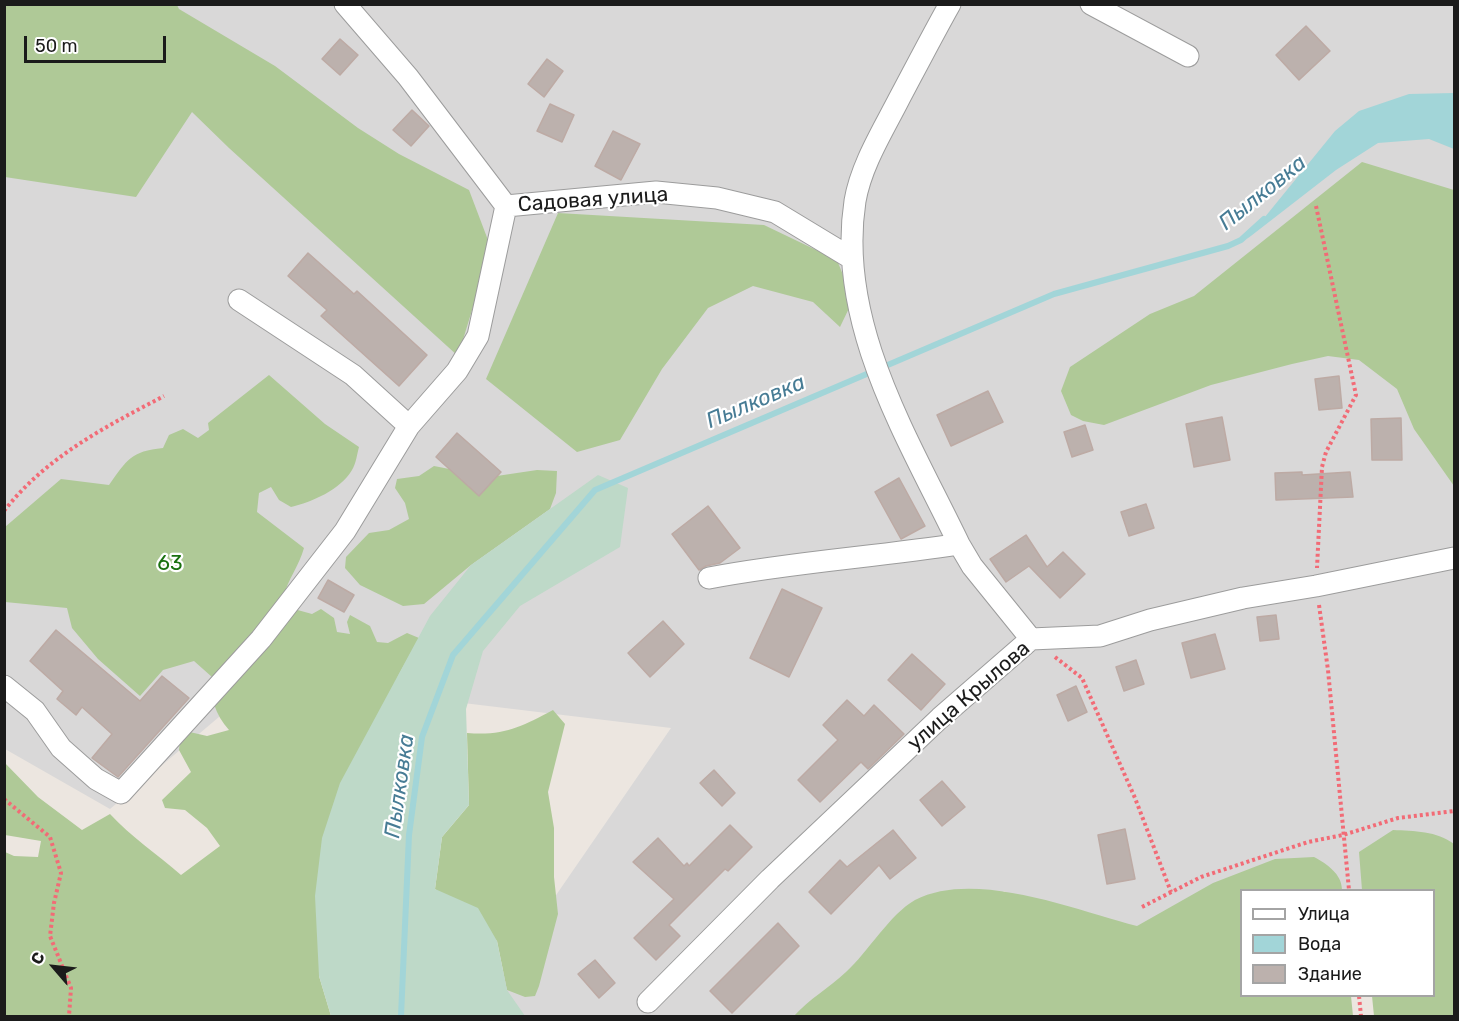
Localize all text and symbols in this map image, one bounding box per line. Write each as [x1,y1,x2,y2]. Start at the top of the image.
scale bar [27,24,170,62]
text: 50 m [35,35,78,57]
water label: Пылковка [1214,150,1312,236]
street label: Садовая улица [517,182,669,218]
water label: Пылковка [703,369,809,435]
park label: 63 [157,551,183,577]
street label: улица Крылова [903,636,1035,756]
water label: Пылковка [380,732,420,840]
legend [1240,889,1435,997]
text: Улица [1298,903,1350,925]
text: Вода [1298,933,1341,955]
north arrow [24,937,84,997]
text: С [27,949,49,968]
text: Здание [1298,963,1362,985]

